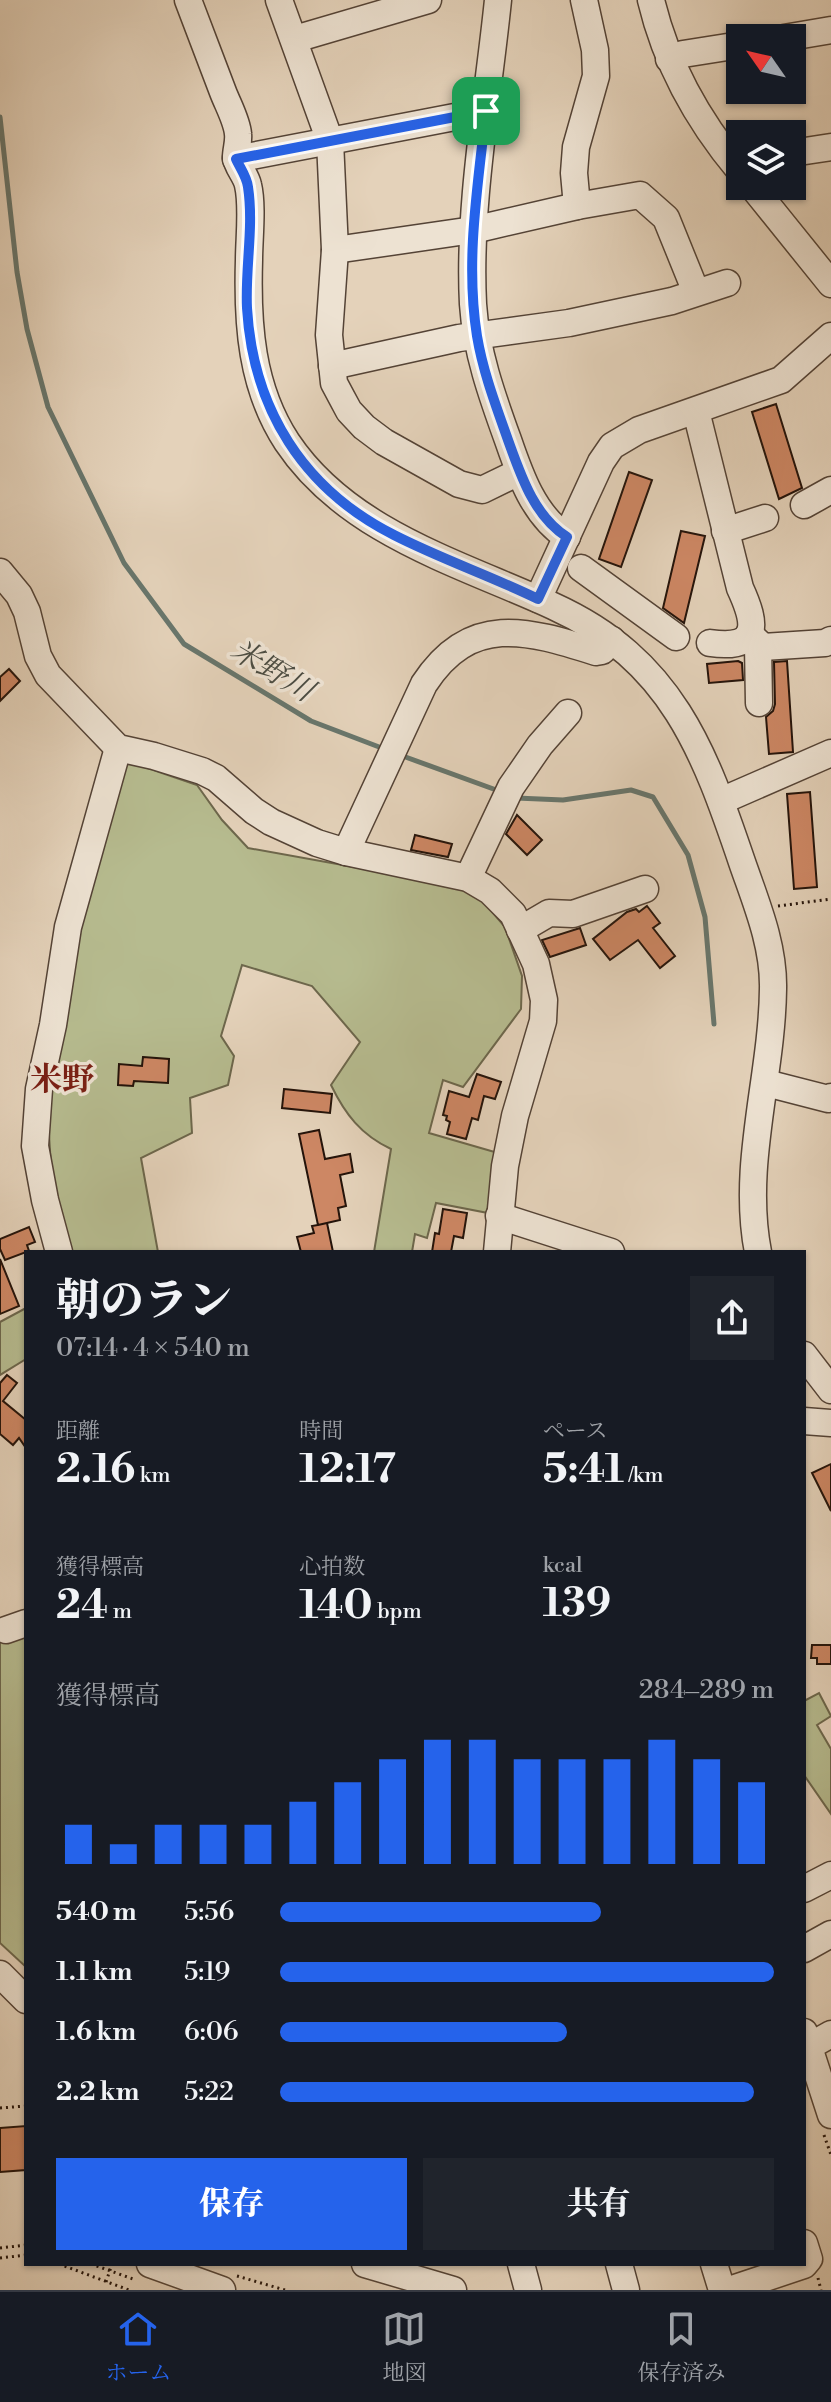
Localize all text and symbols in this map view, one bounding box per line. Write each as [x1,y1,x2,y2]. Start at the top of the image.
north arrow [726,24,806,104]
map controls [726,24,806,200]
pin [452,77,520,145]
icon: arrive [464,89,508,133]
button: layers [726,120,806,200]
water label: 米野川 [224,632,323,712]
district label: 米野 [30,1060,94,1100]
text: 朝のラン [56,1274,232,1329]
button: share [690,1276,774,1360]
text: 07:14 · 4 × 540 m [56,1332,250,1364]
text: 距離 [56,1418,100,1445]
text: 時間 [299,1418,343,1445]
text: ペース [543,1418,608,1445]
text: 2.16 [56,1445,135,1495]
text: 12:17 [299,1445,396,1495]
text: 5:41 [543,1445,624,1495]
text: km [135,1462,171,1489]
text: /km [624,1462,663,1489]
text: kcal [543,1552,583,1579]
text: 獲得標高 [56,1554,144,1581]
text: 心拍数 [299,1554,365,1581]
text: 139 [543,1579,611,1629]
text: 24 [56,1581,108,1631]
text: 140 [299,1581,373,1631]
text: m [108,1598,132,1625]
text: bpm [373,1598,422,1625]
text: 284–289 m [639,1674,774,1706]
text: 獲得標高 [56,1680,160,1712]
text: 540 m [56,1896,137,1928]
text: 5:56 [184,1896,234,1928]
text: 1.1 km [56,1956,132,1988]
text: 5:19 [184,1956,230,1988]
text: 1.6 km [56,2016,136,2048]
text: 6:06 [184,2016,239,2048]
text: 2.2 km [56,2076,140,2108]
text: 5:22 [184,2076,234,2108]
button: 保存 [56,2158,407,2250]
button: 共有 [423,2158,774,2250]
tab: ホーム [105,2307,172,2387]
tab: 地図 [382,2307,427,2387]
tab: 保存済み [637,2307,726,2387]

